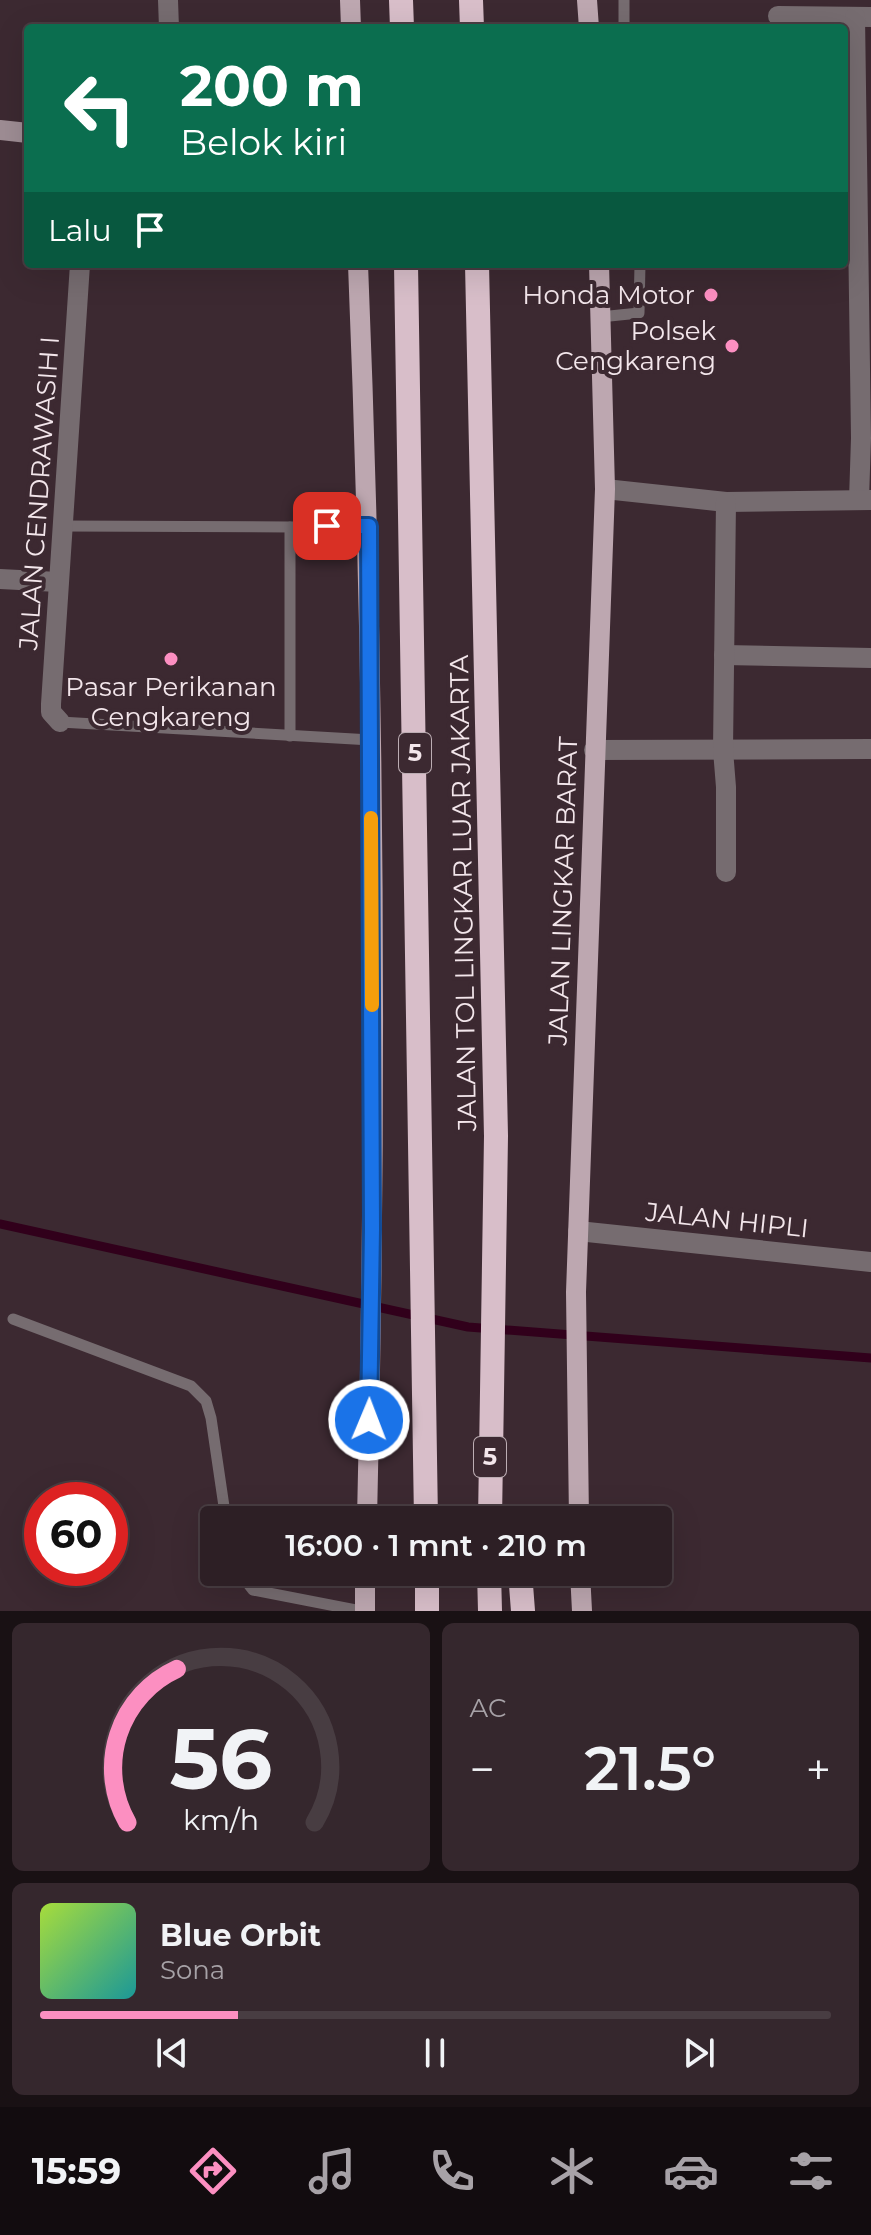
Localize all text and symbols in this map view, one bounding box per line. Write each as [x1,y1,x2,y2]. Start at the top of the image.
text: 200 m [180,52,364,120]
icon: left [48,56,152,160]
text: Belok kiri [180,120,347,164]
icon: arrive [128,208,172,252]
text: Lalu [48,212,112,249]
place label: Honda Motor [522,279,695,311]
marker: Honda Motor [702,286,720,304]
place label: Polsek Cengkareng [555,315,716,377]
street label: JALAN CENDRAWASIH I [12,335,66,652]
marker: Polsek Cengkareng [723,337,741,355]
pin [293,492,361,560]
icon: arrive [305,504,349,548]
marker: Pasar Perikanan Cengkareng [162,650,180,668]
street label: JALAN TOL LINGKAR LUAR JAKARTA [443,654,483,1133]
place label: Pasar Perikanan Cengkareng [65,671,277,733]
road number: 5 [399,733,431,773]
street label: JALAN LINGKAR BARAT [542,736,584,1047]
street label: JALAN HIPLI [643,1195,810,1244]
position arrow [327,1378,411,1462]
road number: 5 [474,1437,506,1477]
speed limit sign: 60 [24,1482,128,1586]
text: 16:00 · 1 mnt · 210 m [285,1527,587,1564]
text: AC [470,1692,506,1724]
text: 56 [170,1708,272,1810]
text: 21.5° [584,1732,716,1805]
text: − [470,1742,495,1796]
text: + [806,1742,831,1796]
text: km/h [183,1802,259,1837]
text: Blue Orbit [160,1917,321,1954]
text: Sona [160,1954,225,1986]
icon: previous [150,2031,194,2075]
icon: pause [413,2031,457,2075]
icon: next [677,2031,721,2075]
icon: directions [185,2143,241,2199]
icon: music [304,2143,360,2199]
icon: phone [424,2143,480,2199]
icon: climate [544,2143,600,2199]
icon: car [663,2143,719,2199]
icon: filters [783,2143,839,2199]
text: 15:59 [32,2149,121,2193]

